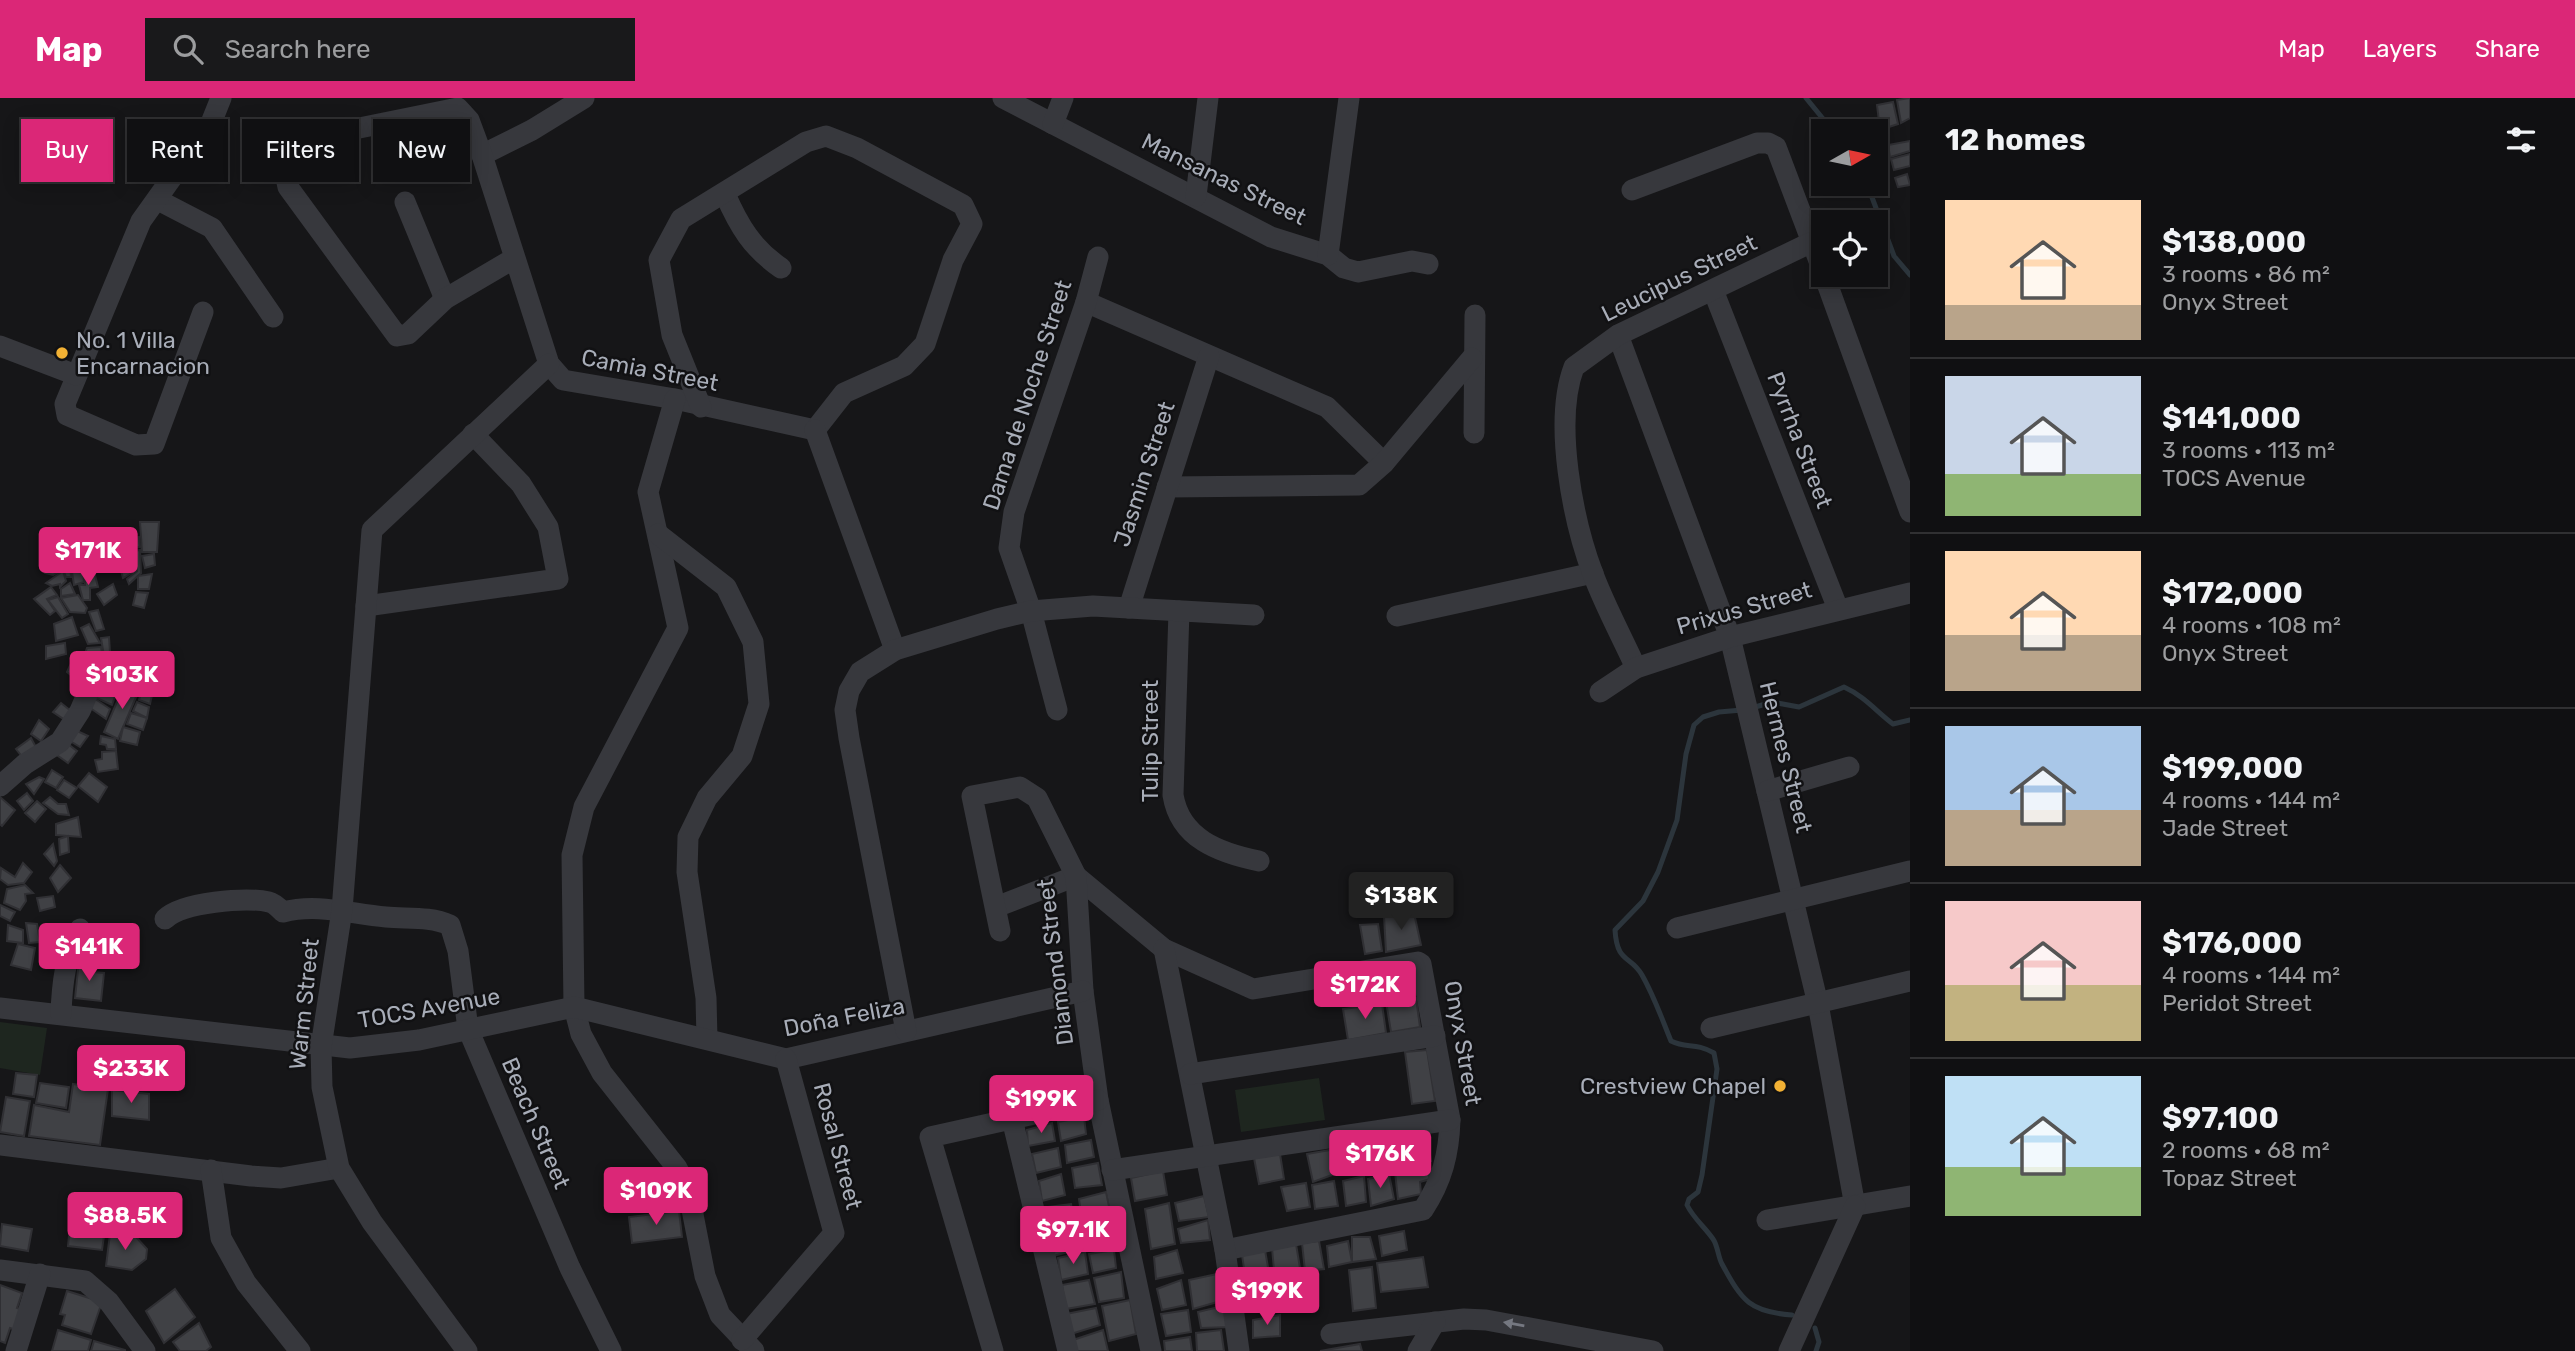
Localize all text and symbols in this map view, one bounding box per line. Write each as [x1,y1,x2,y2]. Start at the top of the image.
search box [145,18,635,81]
text: Map [35,30,103,69]
icon: search [169,30,207,68]
text: Search here [225,34,370,65]
text: Map [2278,35,2325,63]
text: Layers [2363,35,2437,63]
text: Share [2475,35,2540,63]
chip: Buy [21,119,113,182]
chip: Rent [127,119,228,182]
chip: Filters [242,119,359,182]
chip: New [373,119,470,182]
north arrow [1811,119,1888,196]
map controls [1811,119,1888,287]
icon: filters [2502,121,2540,159]
text: 12 homes [1945,122,2086,158]
street label: Mansanas Street [1137,127,1311,231]
button: locate [1811,210,1888,287]
text: $138,000 [2162,224,2306,260]
street label: Leucipus Street [1597,228,1761,328]
icon: home [2001,228,2085,312]
text: 3 rooms · 86 m² [2162,260,2330,288]
street label: Dama de Noche Street [977,276,1077,514]
text: Onyx Street [2162,288,2288,316]
place label: No. 1 Villa Encarnacion [76,326,210,380]
street label: Camia Street [579,343,721,397]
marker: No. 1 Villa Encarnacion [54,345,70,361]
street label: Pyrrha Street [1761,368,1839,512]
street label: Jasmin Street [1107,398,1181,550]
text: $141,000 [2162,400,2301,436]
icon: home [2001,404,2085,488]
text: 3 rooms · 113 m² [2162,436,2335,464]
text: TOCS Avenue [2162,464,2306,492]
pin: $171K [39,528,137,587]
text: $171K [55,536,121,564]
street label: Prixus Street [1673,575,1815,641]
text: $172,000 [2162,575,2303,611]
icon: home [2001,579,2085,663]
text: 4 rooms · 108 m² [2162,611,2341,639]
text: Onyx Street [2162,639,2288,667]
pin: $103K [73,652,171,711]
text: $103K [86,660,158,688]
street label: Hermes Street [1754,678,1818,836]
street label: Tulip Street [1136,680,1164,802]
text: $199,000 [2162,750,2303,786]
icon: home [2001,754,2085,838]
text: 4 rooms · 144 m² [2162,786,2340,814]
text: Jade Street [2162,814,2288,842]
pin: $138K [1352,872,1450,932]
street label: Diamond Street [1031,877,1079,1047]
text: $138K [1365,881,1437,909]
pin: $141K [40,924,138,983]
text: $176,000 [2162,925,2302,961]
icon: home [2001,929,2085,1013]
text: $141K [55,932,123,960]
street label: Warm Street [283,937,325,1071]
text: 4 rooms · 144 m² [2162,961,2340,989]
pin: $172K [1316,962,1414,1021]
text: $172K [1330,970,1400,998]
street label: Onyx Street [1438,978,1488,1108]
street label: TOCS Avenue [356,982,502,1034]
text: Peridot Street [2162,989,2312,1017]
street label: Doña Feliza [781,992,907,1042]
pin: $233K [82,1046,180,1105]
street label: Beach Street [496,1053,576,1193]
text: $233K [93,1054,169,1082]
place label: Crestview Chapel [1580,1072,1766,1100]
pin: $199K [992,1076,1090,1135]
marker: Crestview Chapel [1772,1078,1788,1094]
street label: Rosal Street [808,1079,868,1213]
text: $199K [1005,1084,1077,1112]
text: $97,100 [2162,1100,2279,1136]
icon: home [2001,1104,2085,1188]
pin: $176K [1331,1130,1429,1190]
text: 2 rooms · 68 m² [2162,1136,2330,1164]
text: $176K [1345,1139,1415,1167]
text: Topaz Street [2162,1164,2297,1192]
pin: $109K [607,1168,705,1227]
text: $109K [620,1176,692,1204]
pin: $88.5K [68,1192,182,1252]
text: $88.5K [83,1201,167,1229]
pin: $97.1K [1016,1206,1130,1266]
text: $97.1K [1036,1215,1110,1243]
pin: $199K [1218,1268,1316,1327]
text: $199K [1231,1276,1303,1304]
one-way arrow [1503,1318,1525,1329]

